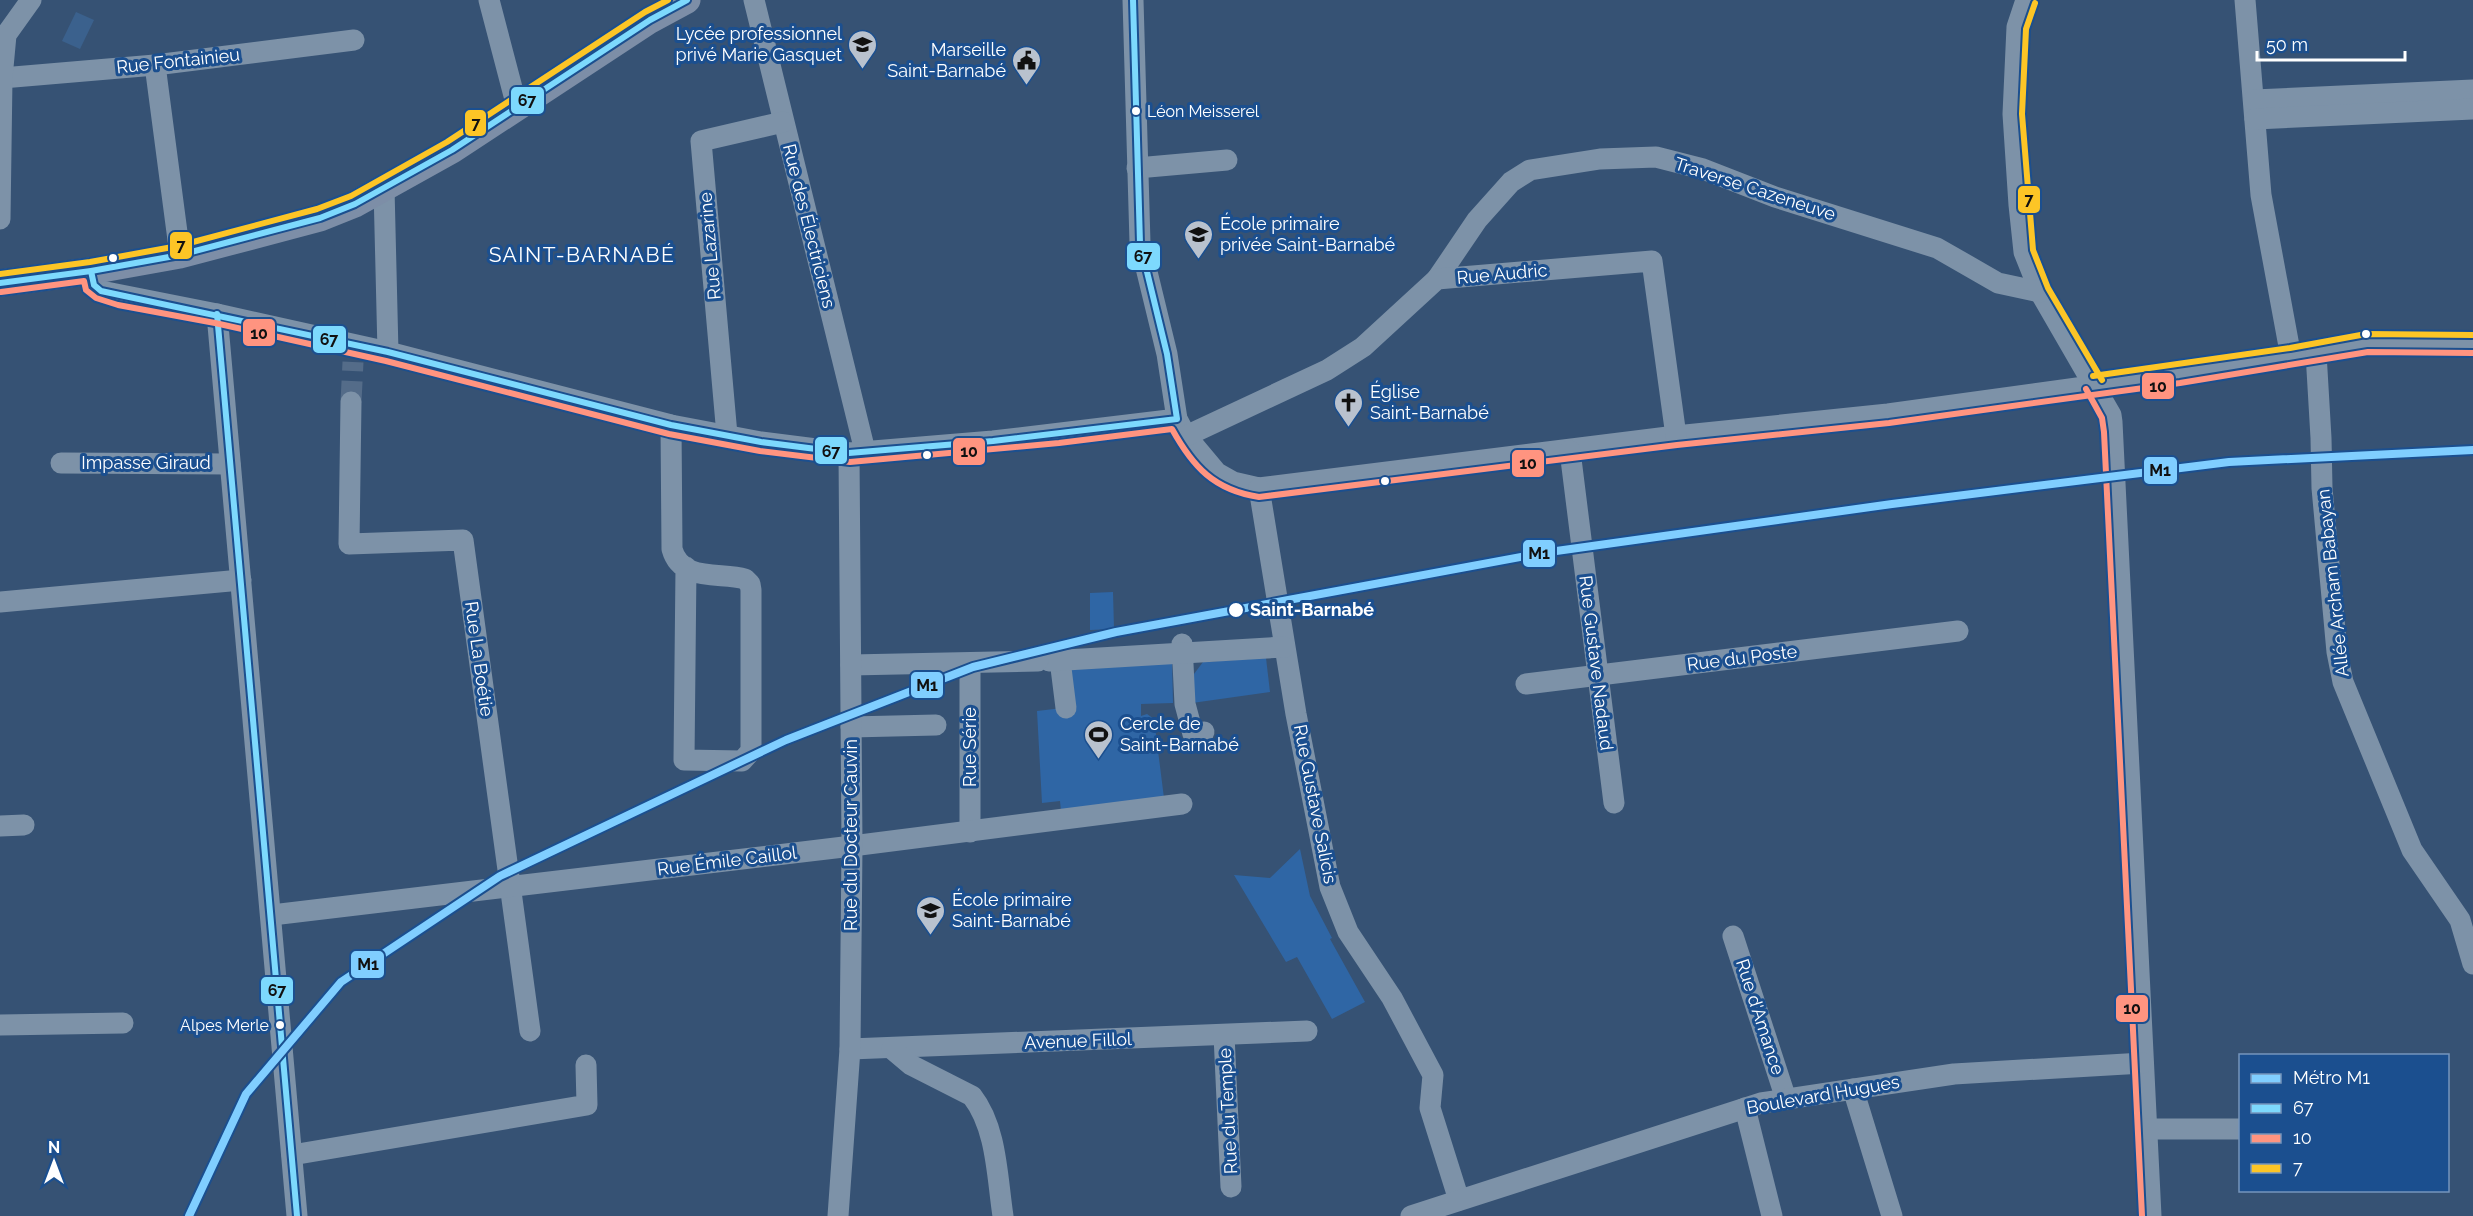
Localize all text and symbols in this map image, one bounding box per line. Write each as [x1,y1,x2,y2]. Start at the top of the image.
place label: Lycée professionnel privé Marie Gasquet [676,23,842,65]
scale bar [2257,24,2406,62]
school or university icon: Lycée professionnel privé Marie Gasquet [847,28,879,70]
text: 50 m [2266,34,2308,55]
place label: Marseille Saint-Barnabé [887,39,1006,81]
street label: Rue Fontainieu [115,44,241,77]
public building icon: Marseille Saint-Barnabé [1011,44,1043,86]
line badge: 67 [510,86,545,115]
text: 67 [518,91,536,110]
place label: Léon Meisserel [1147,102,1260,121]
marker: Léon Meisserel [1130,105,1142,117]
line badge: 7 [464,109,487,137]
text: 7 [472,114,481,133]
street label: Rue des Électriciens [779,141,841,311]
street label: Traverse Cazeneuve [1672,153,1839,225]
line badge: 7 [2017,185,2041,214]
text: 7 [2025,190,2034,209]
street label: Rue Lazarine [694,191,725,301]
place label: École primaire privée Saint-Barnabé [1220,212,1396,255]
school or university icon: École primaire privée Saint-Barnabé [1183,218,1215,260]
line badge: 7 [169,231,193,260]
text: 7 [177,236,186,255]
district label: SAINT-BARNABÉ [489,242,675,267]
line badge: 67 [1126,242,1161,271]
text: 67 [1134,247,1152,266]
unlabelled marker [107,252,119,264]
street label: Rue Audric [1456,259,1548,288]
line badge: 10 [242,318,276,347]
text: 10 [250,324,268,343]
line badge: 67 [312,325,347,354]
unlabelled marker [2360,328,2372,340]
text: 67 [320,330,338,349]
line badge: 10 [2141,372,2175,400]
text: 10 [2149,377,2167,396]
place label: Église Saint-Barnabé [1370,380,1489,423]
church icon: Église Saint-Barnabé [1333,386,1365,428]
line badge: 67 [814,436,848,465]
line badge: 10 [952,437,986,466]
text: 67 [822,442,840,461]
text: 10 [960,442,978,461]
unlabelled marker [921,449,933,461]
line badge: 10 [1511,449,1545,478]
street label: Impasse Giraud [81,452,211,473]
text: 10 [1519,454,1537,473]
line badge: M1 [2143,456,2178,485]
text: M1 [2149,461,2171,480]
unlabelled marker [1379,475,1391,487]
street label: Allée Archam Babayan [2312,488,2353,678]
line badge: M1 [1522,539,1556,568]
text: M1 [1528,544,1550,563]
street label: Rue Gustave Nadaud [1575,574,1618,752]
place label: Saint-Barnabé [1250,599,1374,620]
street label: Rue La Boétie [461,600,498,718]
marker: Saint-Barnabé [1227,601,1245,619]
street label: Rue du Poste [1686,640,1799,675]
line badge: M1 [910,671,944,699]
text: M1 [916,676,938,695]
street label: Rue Série [959,707,980,787]
place label: Cercle de Saint-Barnabé [1120,713,1239,755]
sports icon: Cercle de Saint-Barnabé [1083,718,1115,760]
street label: Rue Gustave Salicis [1290,722,1341,886]
street label: Rue du Docteur Cauvin [840,739,861,931]
street label: Rue Émile Caillol [656,841,798,879]
place label: École primaire Saint-Barnabé [952,888,1072,931]
school or university icon: École primaire Saint-Barnabé [915,894,947,936]
line badge: M1 [350,950,385,979]
text: M1 [357,955,379,974]
street label: Rue d'Amance [1732,956,1789,1078]
line badge: 67 [260,976,294,1005]
text: 67 [268,981,286,1000]
line badge: 10 [2115,994,2149,1023]
text: 10 [2123,999,2141,1018]
place label: Alpes Merle [180,1016,269,1035]
marker: Alpes Merle [274,1019,286,1031]
street label: Avenue Fillol [1024,1028,1132,1053]
street label: Rue du Temple [1214,1047,1241,1175]
legend [2239,1054,2449,1192]
text: Métro M1 [2293,1067,2370,1088]
street label: Boulevard Hugues [1745,1071,1901,1118]
text: 67 [2293,1097,2314,1118]
text: 10 [2293,1127,2312,1148]
north arrow [24,1132,84,1192]
text: N [48,1138,60,1157]
text: 7 [2293,1157,2303,1178]

